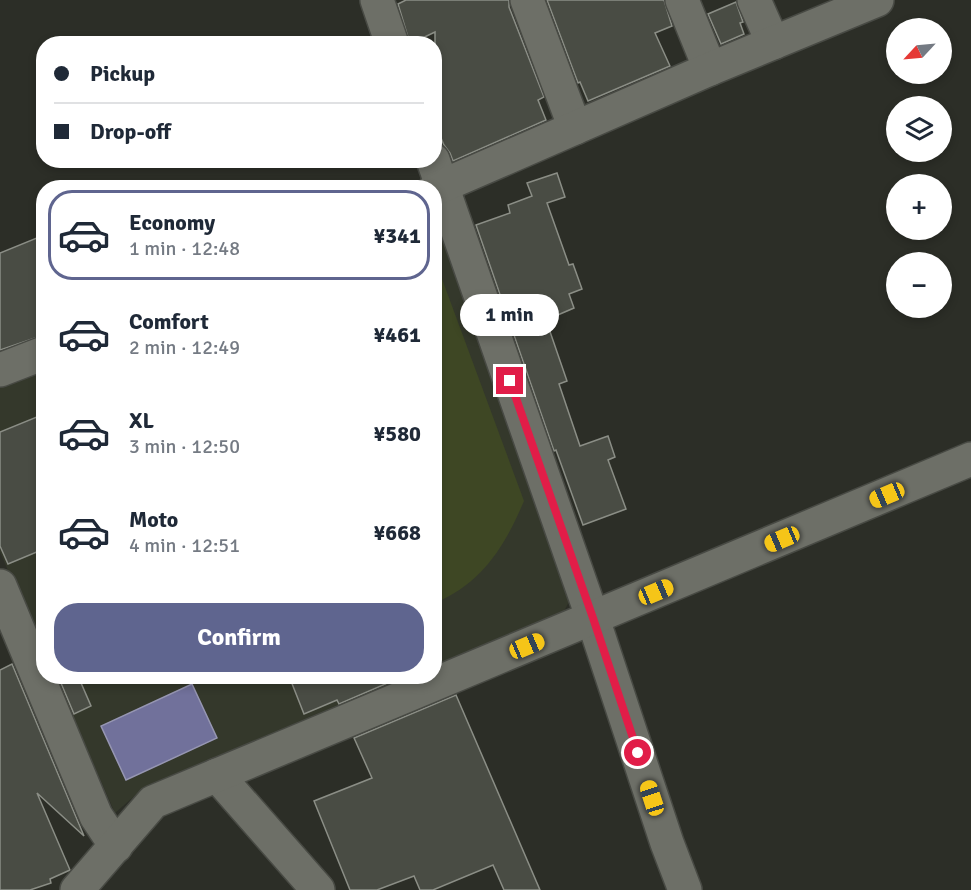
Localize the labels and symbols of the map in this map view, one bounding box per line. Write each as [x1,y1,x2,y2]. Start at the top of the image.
north arrow [886,18,952,84]
callout: 1 min [460,294,560,336]
route end [496,367,523,394]
car [867,480,907,510]
car [762,524,802,554]
car [636,577,676,607]
car [507,631,547,661]
route start [624,739,651,766]
car [638,778,666,818]

